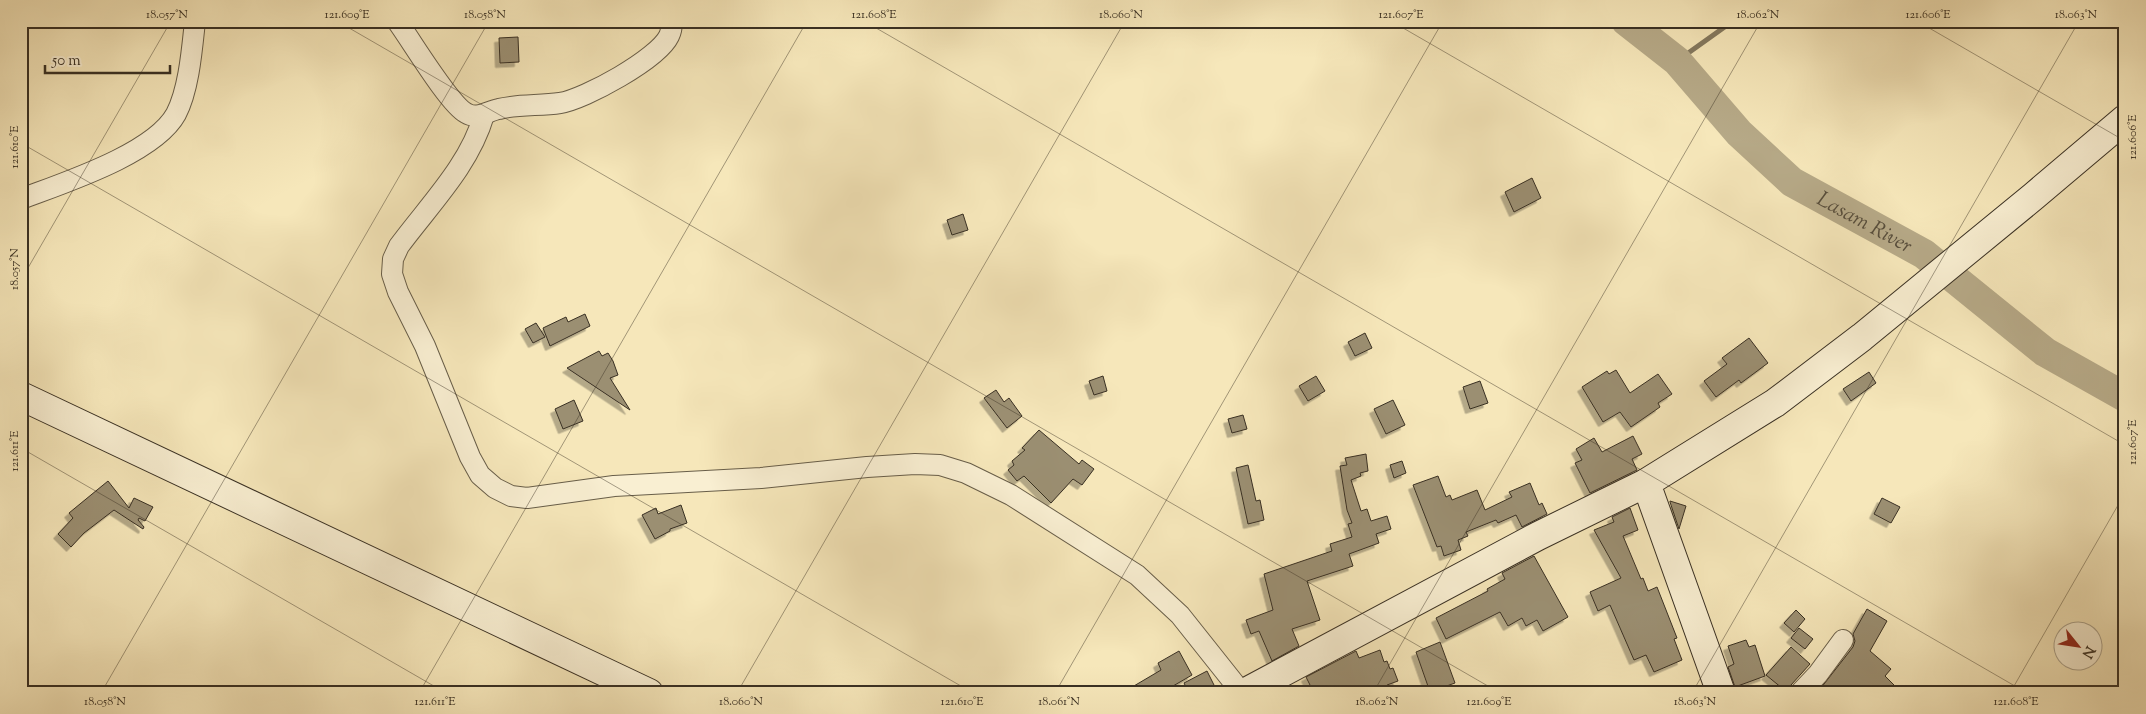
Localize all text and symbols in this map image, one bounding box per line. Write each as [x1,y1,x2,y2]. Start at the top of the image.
text: 18.057°N [146,6,188,24]
text: 121.609°E [325,6,370,24]
text: 18.058°N [464,6,506,24]
text: 121.608°E [851,6,897,24]
text: 18.060°N [1099,6,1143,24]
text: 121.607°E [1378,6,1424,24]
text: 18.062°N [1737,6,1780,24]
text: 121.606°E [1905,6,1951,24]
text: 18.063°N [2055,6,2098,24]
scale bar [45,42,170,74]
text: 50 m [51,51,81,72]
text: 121.606°E [2124,114,2142,160]
text: 121.610°E [6,125,24,168]
water label: Lasam River [1811,185,1918,262]
text: 18.057°N [6,248,24,290]
text: 121.607°E [2124,419,2142,465]
text: 121.611°E [6,430,24,471]
north arrow [2054,622,2104,672]
text: N [2076,642,2099,661]
text: 18.058°N [84,693,126,711]
text: 121.611°E [415,693,456,711]
text: 18.060°N [719,693,763,711]
text: 121.610°E [941,693,984,711]
text: 18.061°N [1038,693,1080,711]
text: 18.062°N [1356,693,1399,711]
text: 121.609°E [1467,693,1512,711]
text: 18.063°N [1674,693,1717,711]
text: 121.608°E [1993,693,2039,711]

